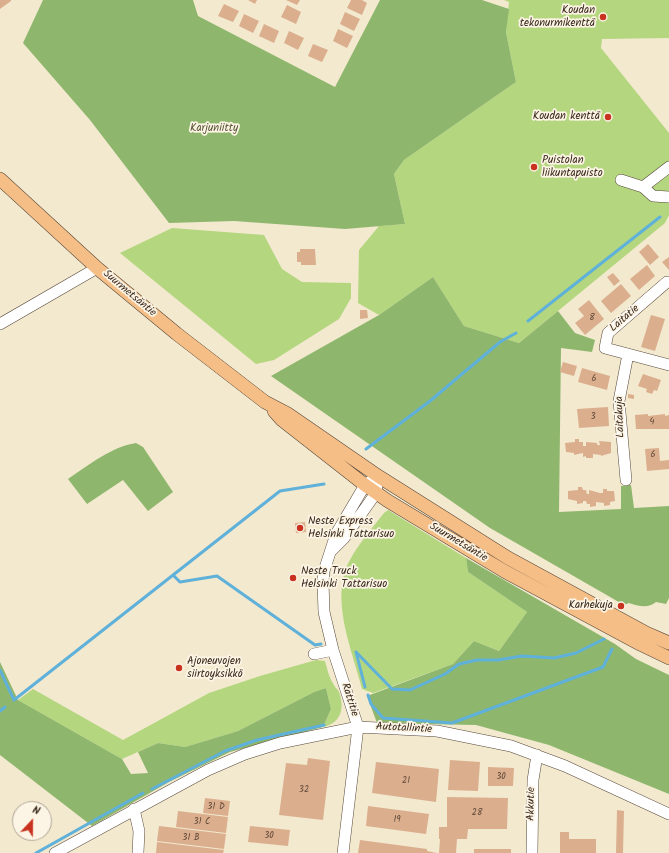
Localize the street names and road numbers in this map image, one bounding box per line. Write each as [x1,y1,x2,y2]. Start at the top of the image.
street label: Suurmetsäntie [100,268,158,320]
street label: Laitatie [607,303,643,335]
street label: Laitakuja [614,396,628,438]
street label: Suurmetsäntie [426,520,490,566]
street label: Rattitie [337,682,361,718]
street label: Autotallintie [376,721,432,737]
street label: Akkutie [525,787,539,821]

